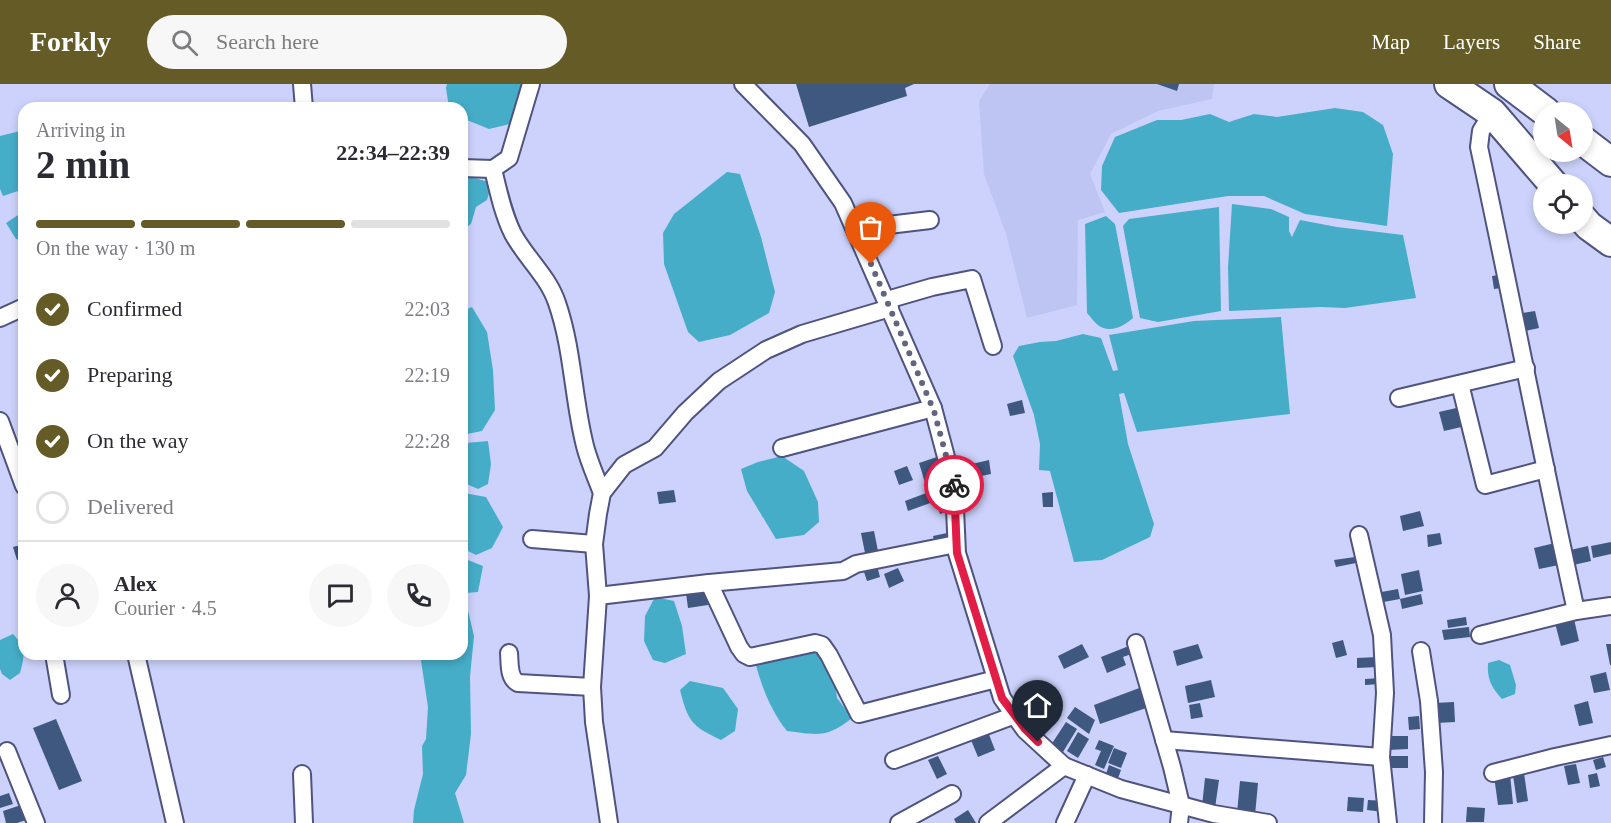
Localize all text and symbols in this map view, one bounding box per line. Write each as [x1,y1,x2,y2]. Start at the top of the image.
search box [147,15,567,69]
text: Forkly [30,26,111,57]
icon: search [168,26,201,59]
text: Search here [216,29,319,54]
text: Map [1372,30,1410,54]
text: Layers [1443,30,1500,54]
text: Share [1533,30,1581,54]
north arrow [1533,102,1593,162]
map controls [1533,102,1593,234]
text: Arriving in [36,119,125,141]
text: 22:34–22:39 [336,140,450,165]
text: 2 min [36,143,130,186]
button: locate [1533,174,1593,234]
pin [845,202,896,264]
icon: bag [854,211,887,244]
text: On the way · 130 m [36,237,195,259]
icon: check [36,293,69,326]
text: Confirmed [87,296,182,321]
text: 22:03 [404,298,450,320]
icon: check [36,359,69,392]
text: Preparing [87,362,173,387]
text: 22:19 [404,364,450,386]
icon: check [36,425,69,458]
text: On the way [87,428,188,453]
text: 22:28 [404,430,450,452]
courier [924,455,984,515]
icon: bike [938,469,971,502]
text: Delivered [87,494,174,519]
button: person [36,564,99,627]
button: chat [309,564,372,627]
button: phone [387,564,450,627]
text: Alex [114,571,157,596]
text: Courier · 4.5 [114,597,217,619]
pin [1012,680,1063,742]
icon: home [1021,689,1054,722]

